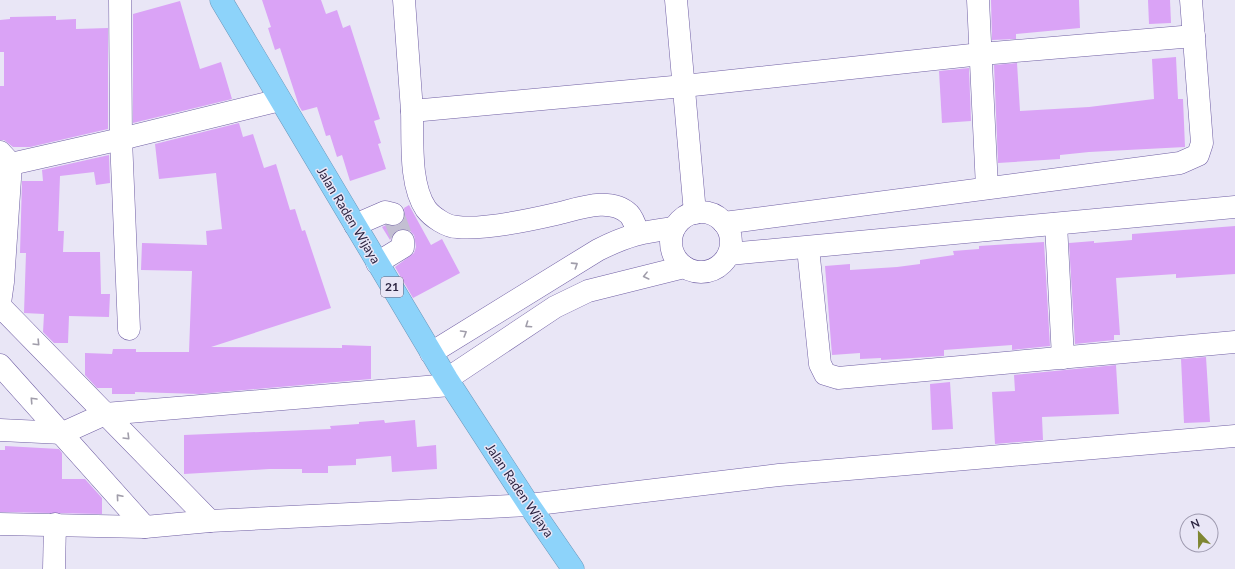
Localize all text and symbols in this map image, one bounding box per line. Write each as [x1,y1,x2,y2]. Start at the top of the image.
street label: Jalan Raden Wijaya [314,164,384,266]
one-way arrow [571,262,578,270]
one-way arrow [643,271,650,280]
road number: 21 [381,277,403,297]
one-way arrow [525,320,532,327]
one-way arrow [460,330,467,337]
one-way arrow [32,338,40,346]
one-way arrow [30,398,37,405]
one-way arrow [122,432,130,440]
street label: Jalan Raden Wijaya [483,440,557,540]
one-way arrow [117,495,124,502]
north arrow [1179,513,1219,553]
text: N [1189,516,1201,531]

